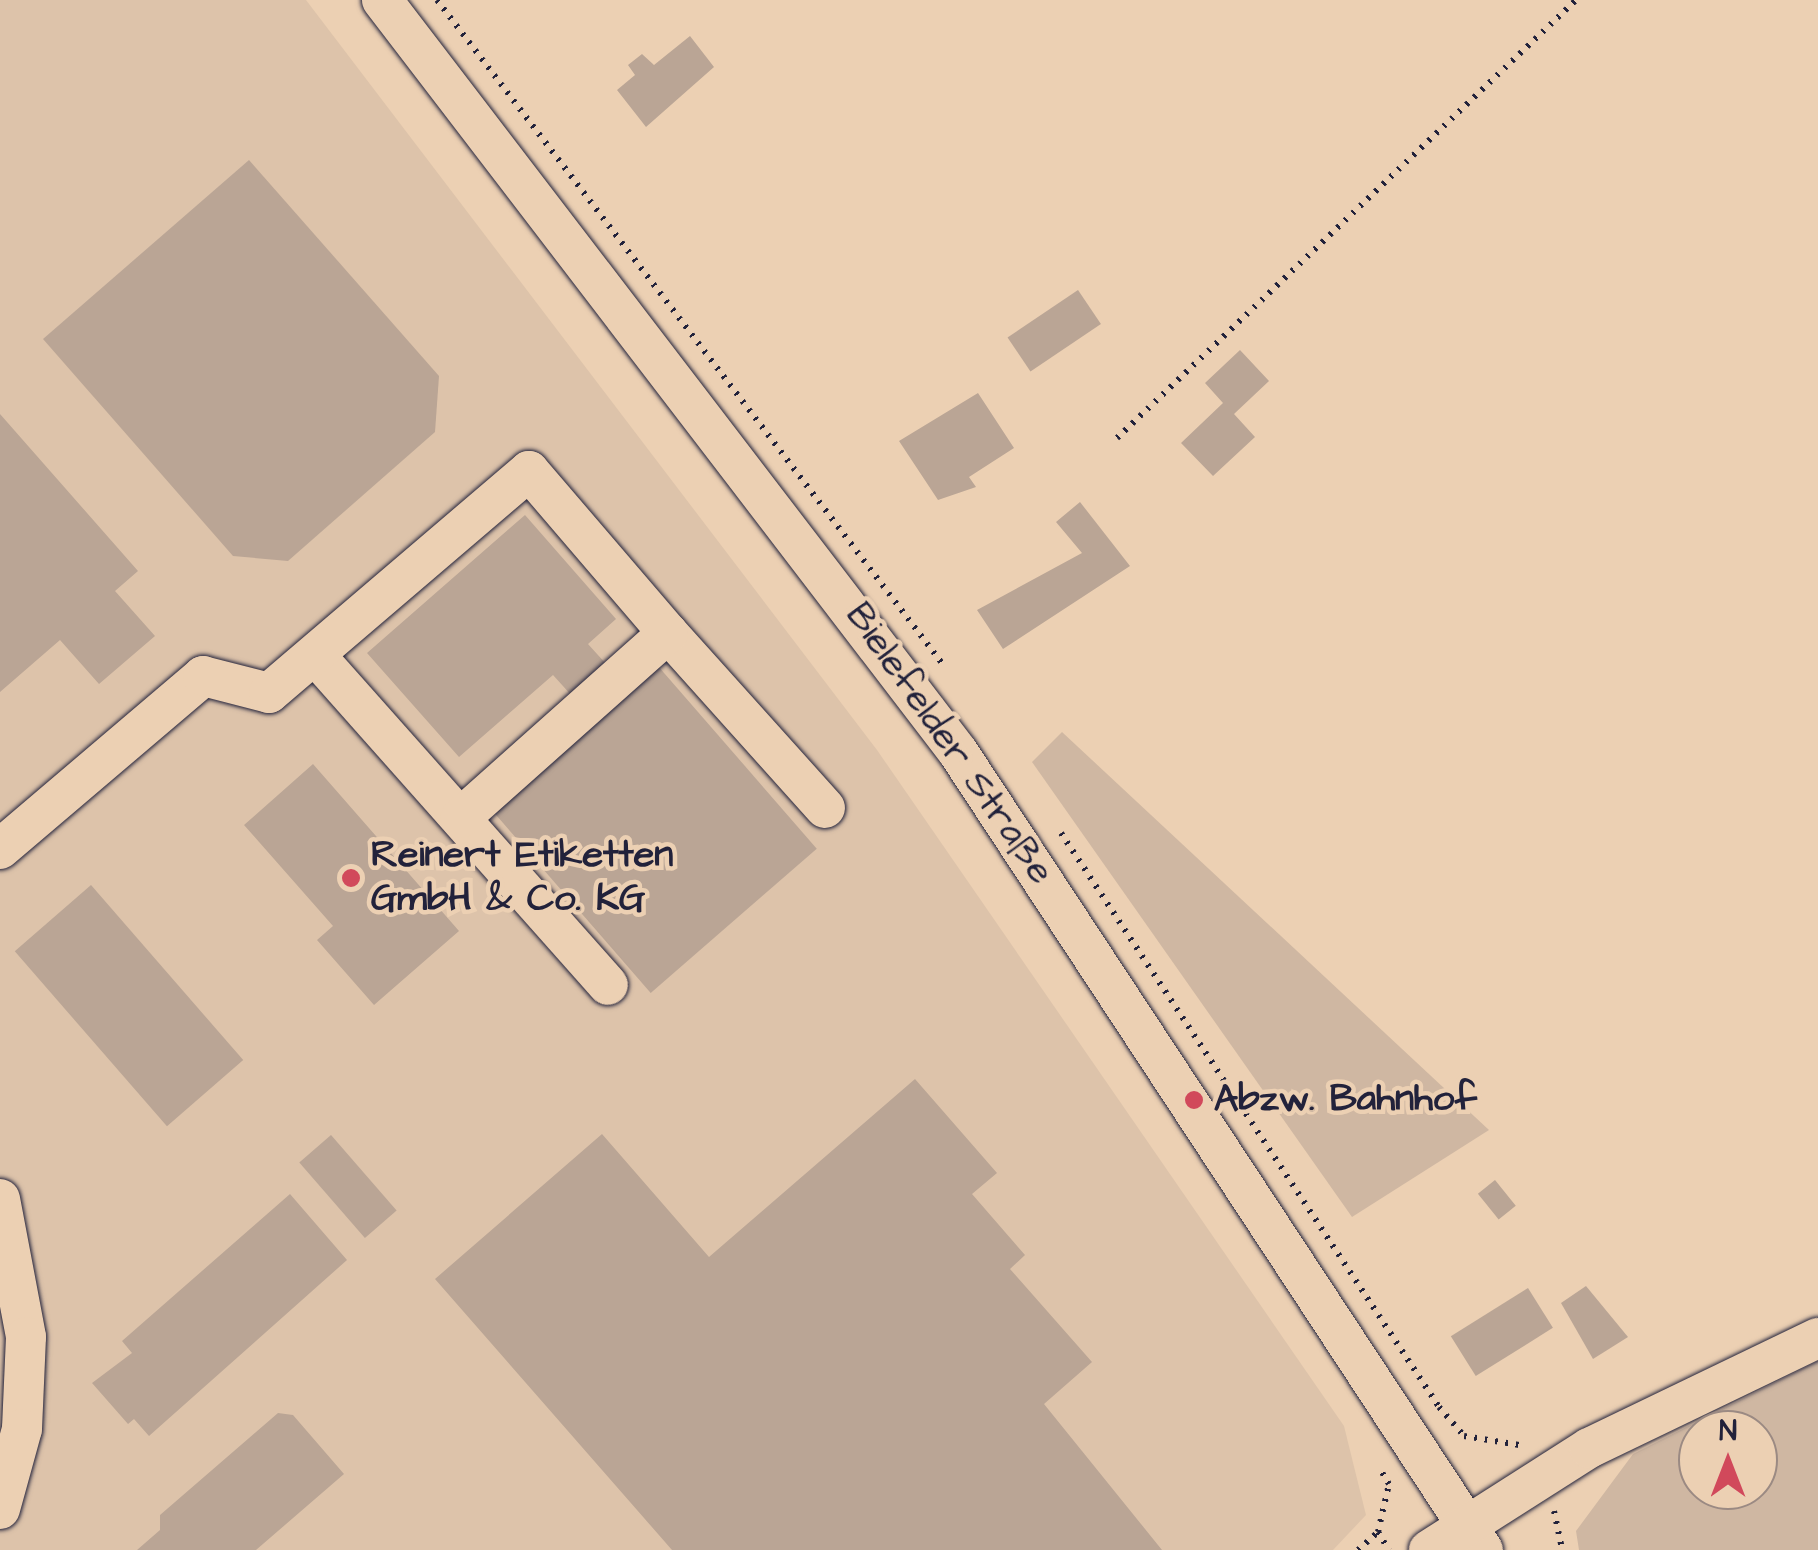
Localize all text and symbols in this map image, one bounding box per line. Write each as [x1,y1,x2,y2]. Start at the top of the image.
street label: Bielefelder Straße [835,595,1063,893]
place label: Reinert Etiketten GmbH & Co. KG [371,833,673,922]
marker: Reinert Etiketten GmbH & Co. KG [340,867,362,889]
place label: Abzw. Bahnhof [1214,1077,1477,1123]
marker: Abzw. Bahnhof [1183,1089,1205,1111]
north arrow [1678,1410,1778,1510]
text: N [1719,1412,1737,1451]

